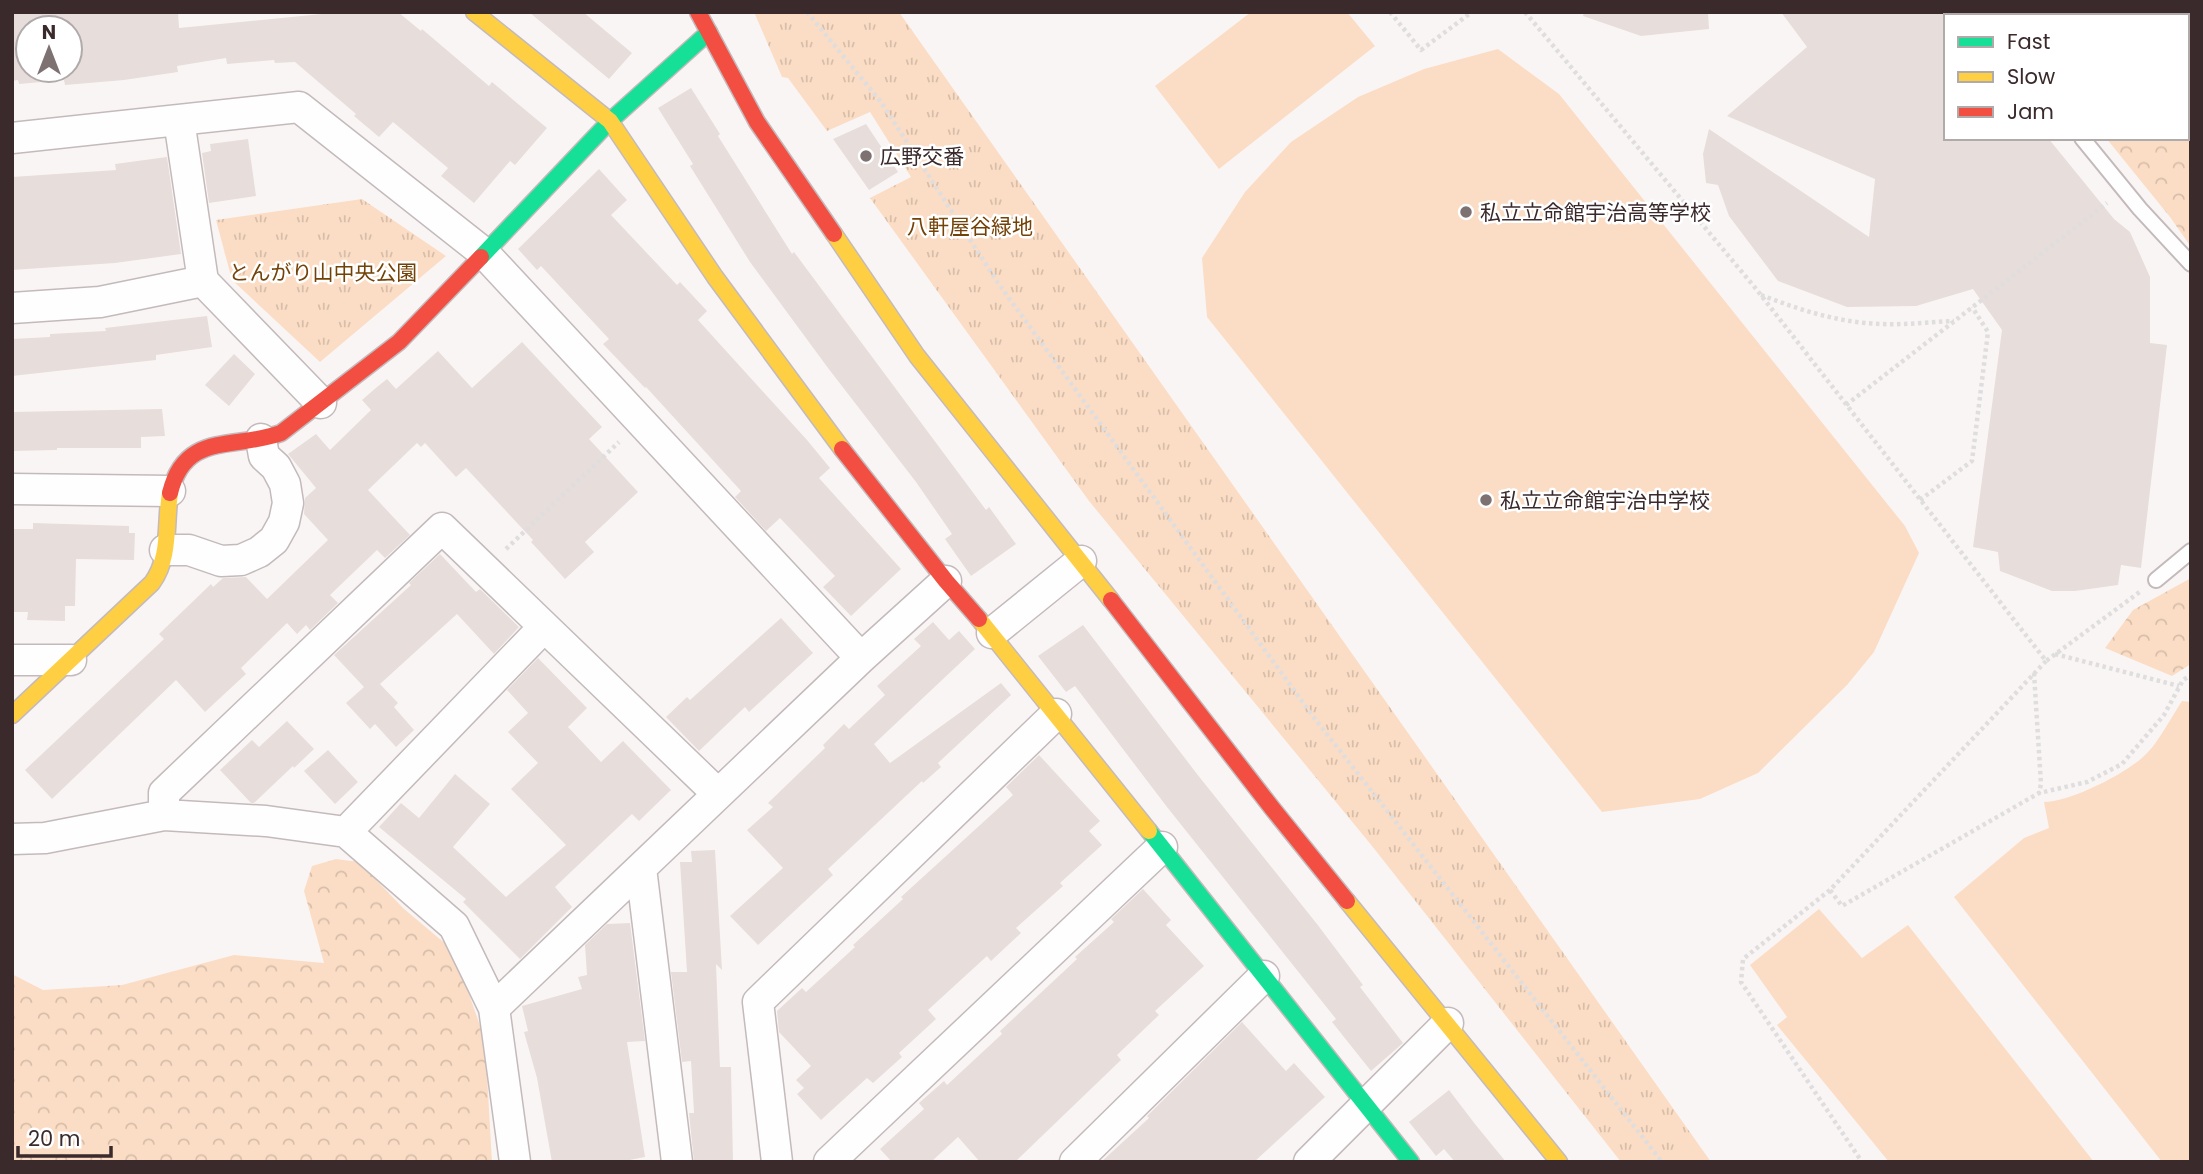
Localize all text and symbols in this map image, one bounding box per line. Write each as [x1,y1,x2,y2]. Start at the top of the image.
north arrow [14,14,84,84]
legend [1944,14,2189,140]
text: N [42,19,56,46]
text: Fast [2007,27,2050,56]
text: Slow [2007,62,2055,91]
text: Jam [2007,97,2054,126]
place label: 広野交番 [880,142,964,171]
marker: 広野交番 [858,148,874,164]
place label: 私立立命館宇治高等学校 [1480,198,1711,227]
marker: 私立立命館宇治高等学校 [1458,204,1474,220]
park label: 八軒屋谷緑地 [907,212,1033,241]
park label: とんがり山中央公園 [229,258,418,287]
place label: 私立立命館宇治中学校 [1500,486,1710,515]
marker: 私立立命館宇治中学校 [1478,492,1494,508]
scale bar [18,1114,110,1158]
text: 20 m [28,1124,81,1153]

